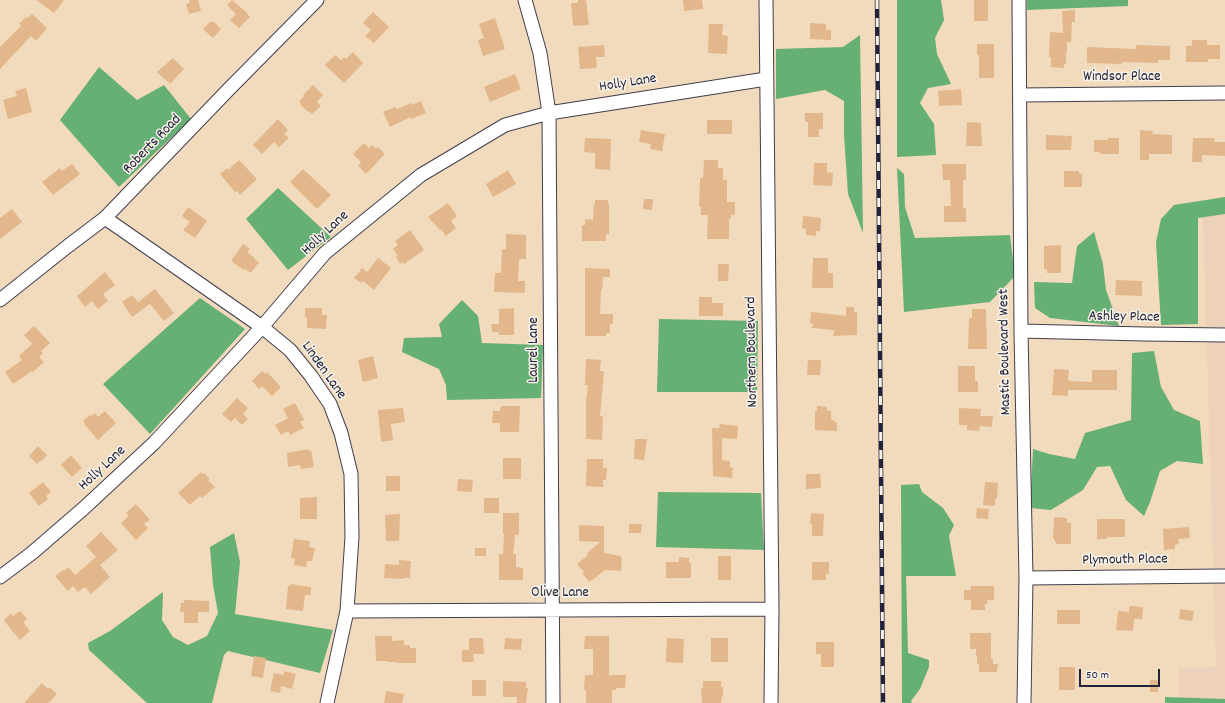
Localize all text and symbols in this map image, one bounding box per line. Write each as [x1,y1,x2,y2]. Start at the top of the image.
street label: Windsor Place [1083,69,1161,87]
street label: Holly Lane [598,71,658,97]
street label: Roberts Road [120,111,186,179]
street label: Holly Lane [299,208,353,260]
street label: Mastic Boulevard West [996,289,1016,415]
street label: Northern Boulevard [743,296,763,408]
street label: Ashley Place [1088,308,1160,328]
street label: Laurel Lane [526,317,544,383]
street label: Linden Lane [297,339,349,403]
street label: Holly Lane [76,443,130,495]
street label: Plymouth Place [1082,551,1168,571]
street label: Olive Lane [531,585,589,603]
scale bar [1081,661,1162,687]
text: 50 m [1086,667,1109,684]

